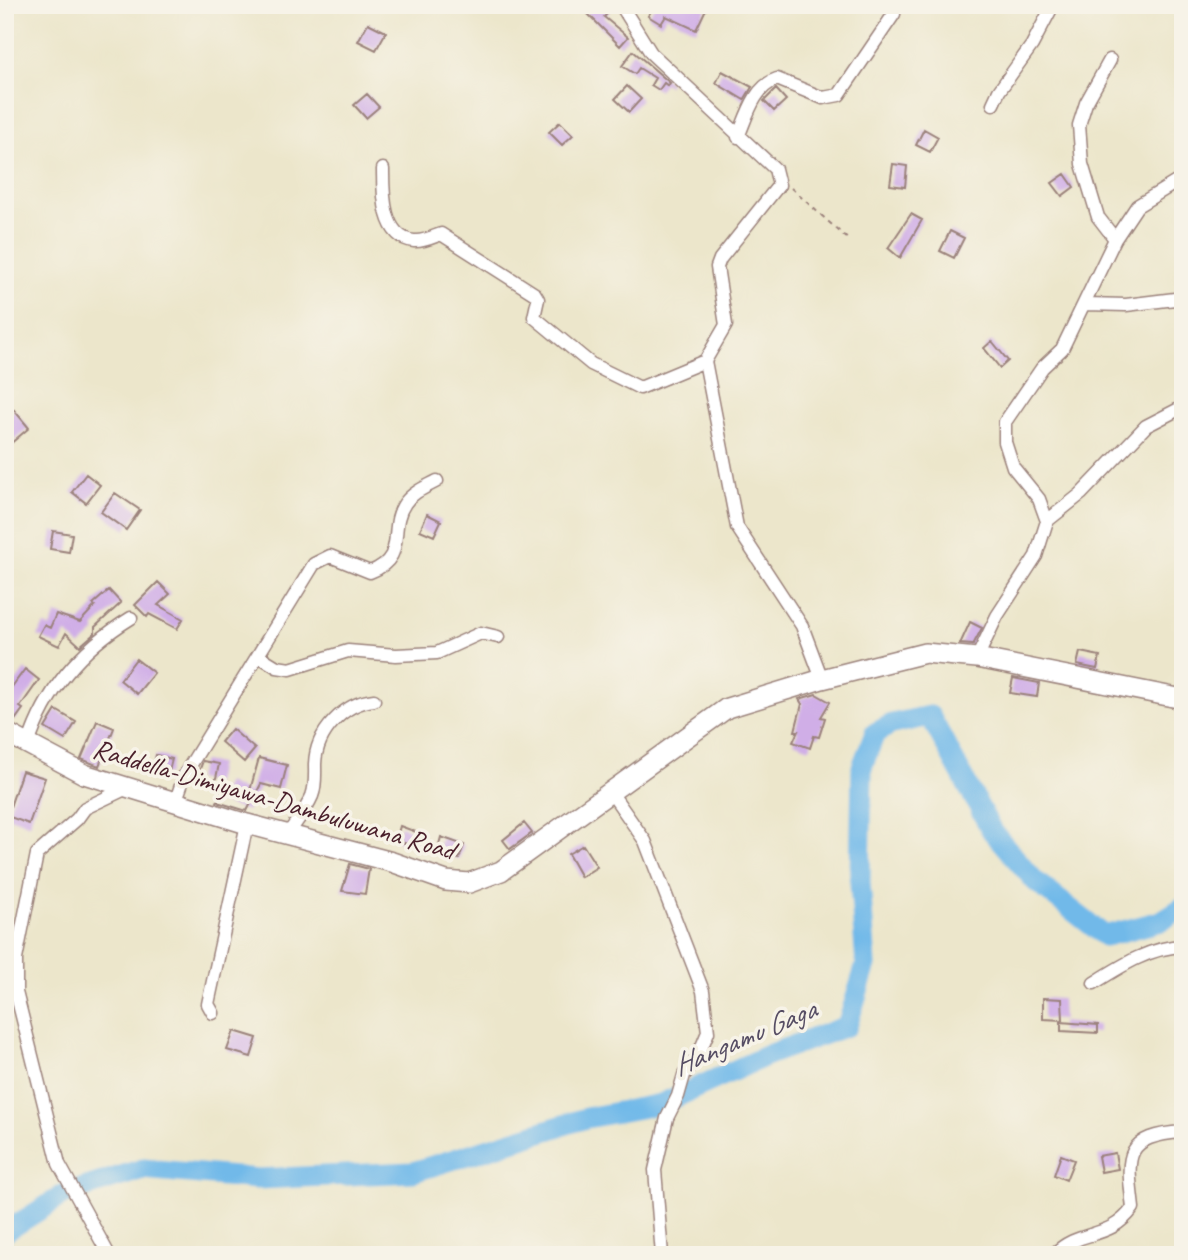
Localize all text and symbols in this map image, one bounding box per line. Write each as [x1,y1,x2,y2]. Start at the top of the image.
street label: Raddella-Dimiyawa-Dambuluwana Road [89,731,463,869]
water label: Hangamu Gaga [667,989,824,1084]

